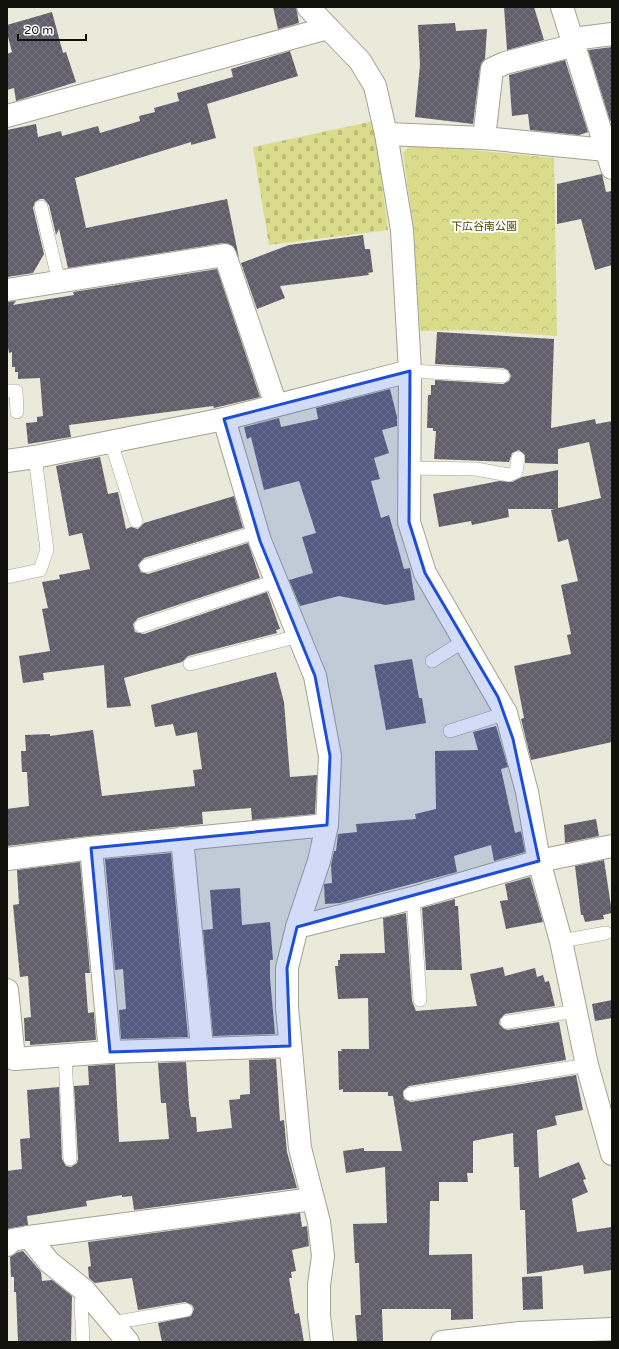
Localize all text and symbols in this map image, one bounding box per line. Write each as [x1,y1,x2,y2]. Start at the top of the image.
scale bar [18,16,86,42]
text: 20 m [24,23,53,37]
park label: 下広谷南公園 [451,220,517,233]

